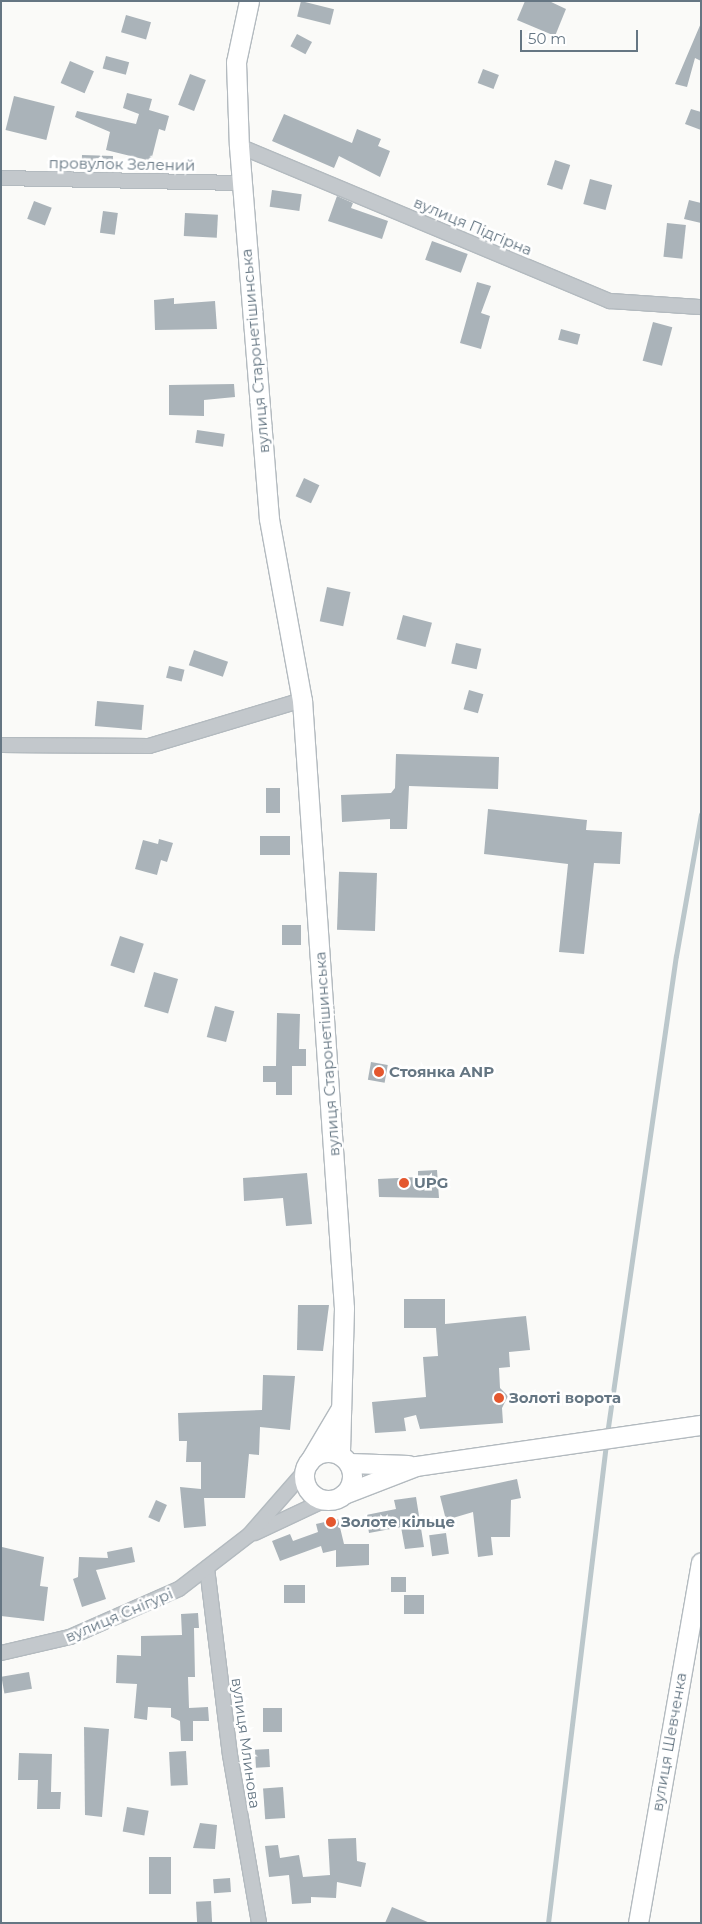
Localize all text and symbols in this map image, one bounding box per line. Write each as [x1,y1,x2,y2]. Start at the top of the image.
scale bar [522,20,640,52]
text: 50 m [528,29,566,48]
street label: провулок Зелений [49,154,195,174]
street label: вулиця Підгірна [411,193,535,259]
street label: вулиця Старонетішинська [237,248,273,454]
street label: вулиця Старонетішинська [311,951,343,1157]
place label: Стоянка ANP [389,1063,494,1081]
marker: Стоянка ANP [373,1066,385,1078]
place label: UPG [414,1174,448,1192]
marker: UPG [398,1177,410,1189]
place label: Золоті ворота [509,1389,621,1407]
marker: Золоті ворота [493,1392,505,1404]
place label: Золоте кільце [341,1513,455,1531]
marker: Золоте кільце [325,1516,337,1528]
street label: вулиця Снігурі [63,1584,175,1646]
street label: вулиця Шевченка [648,1671,690,1813]
street label: вулиця Млинова [228,1676,264,1810]

